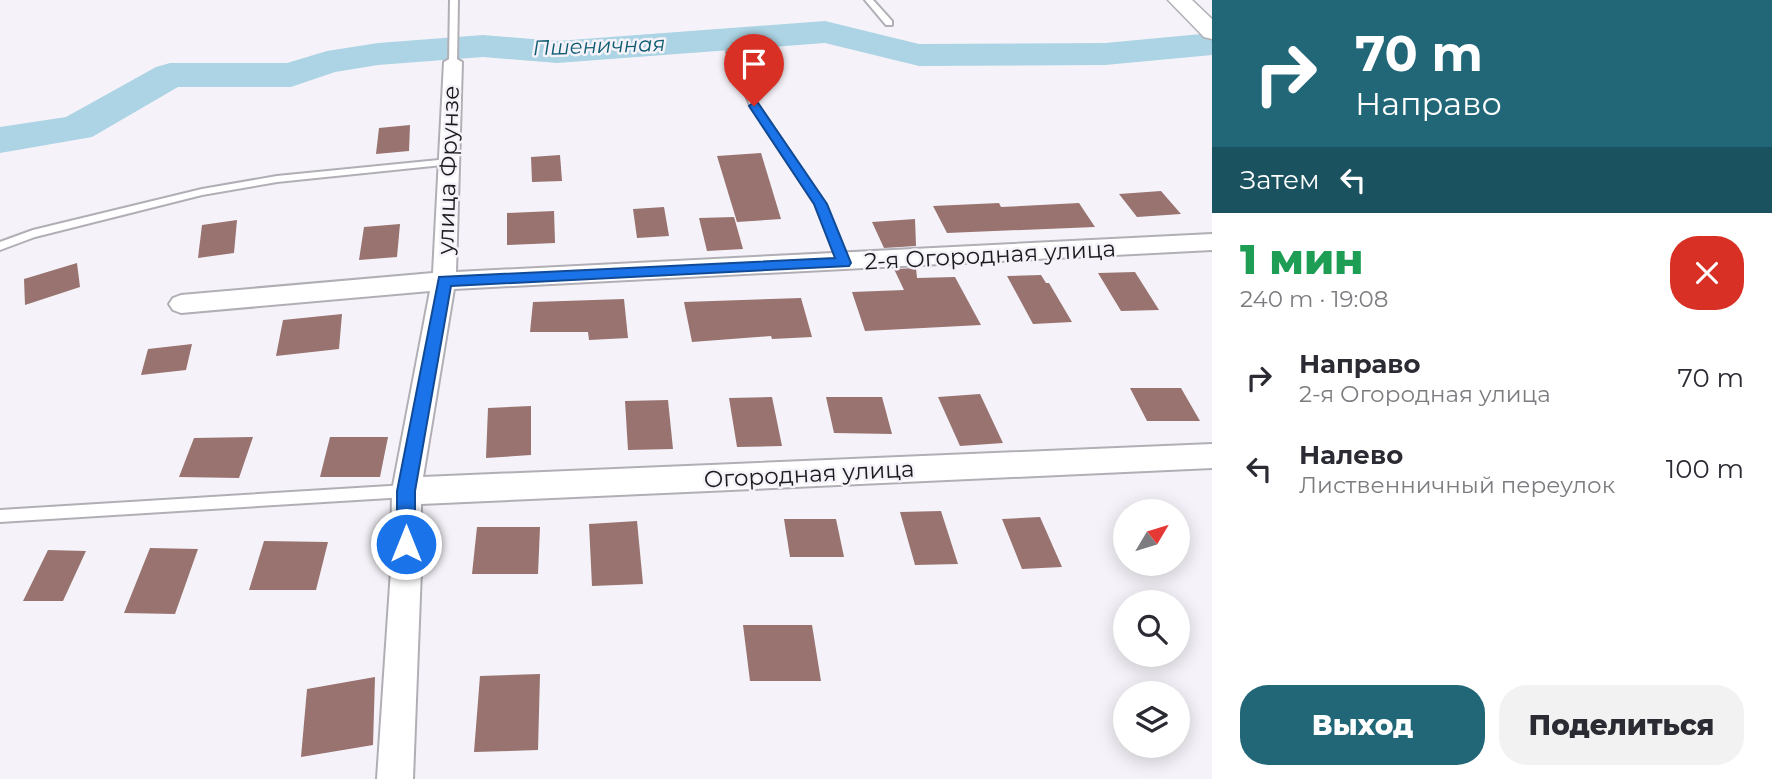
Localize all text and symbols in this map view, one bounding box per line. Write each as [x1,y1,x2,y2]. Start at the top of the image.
text: 70 m [1355,24,1483,83]
icon: right [1240,28,1331,119]
water label: Пшеничная [532,31,666,60]
pin [724,34,784,106]
icon: arrive [735,45,773,83]
text: Направо [1355,84,1502,123]
street label: улица Фрунзе [431,85,465,256]
icon: left [1334,161,1372,199]
text: Затем [1240,164,1320,196]
text: 1 мин [1240,233,1364,285]
street label: 2-я Огородная улица [864,234,1116,276]
button: close [1670,236,1744,310]
text: 240 m · 19:08 [1240,285,1388,313]
text: Направо [1299,348,1420,380]
icon: right [1240,359,1278,397]
text: 70 m [1678,362,1744,394]
text: 2-я Огородная улица [1299,380,1551,408]
text: Налево [1299,439,1403,471]
icon: left [1240,450,1278,488]
text: 100 m [1666,453,1744,485]
street label: Огородная улица [703,455,915,493]
text: Лиственничный переулок [1299,471,1615,499]
north arrow [1113,499,1190,576]
map controls [1113,499,1190,758]
position arrow [369,507,443,581]
button: search [1113,590,1190,667]
button: layers [1113,681,1190,758]
button: Выход [1240,685,1485,765]
button: Поделиться [1499,685,1744,765]

